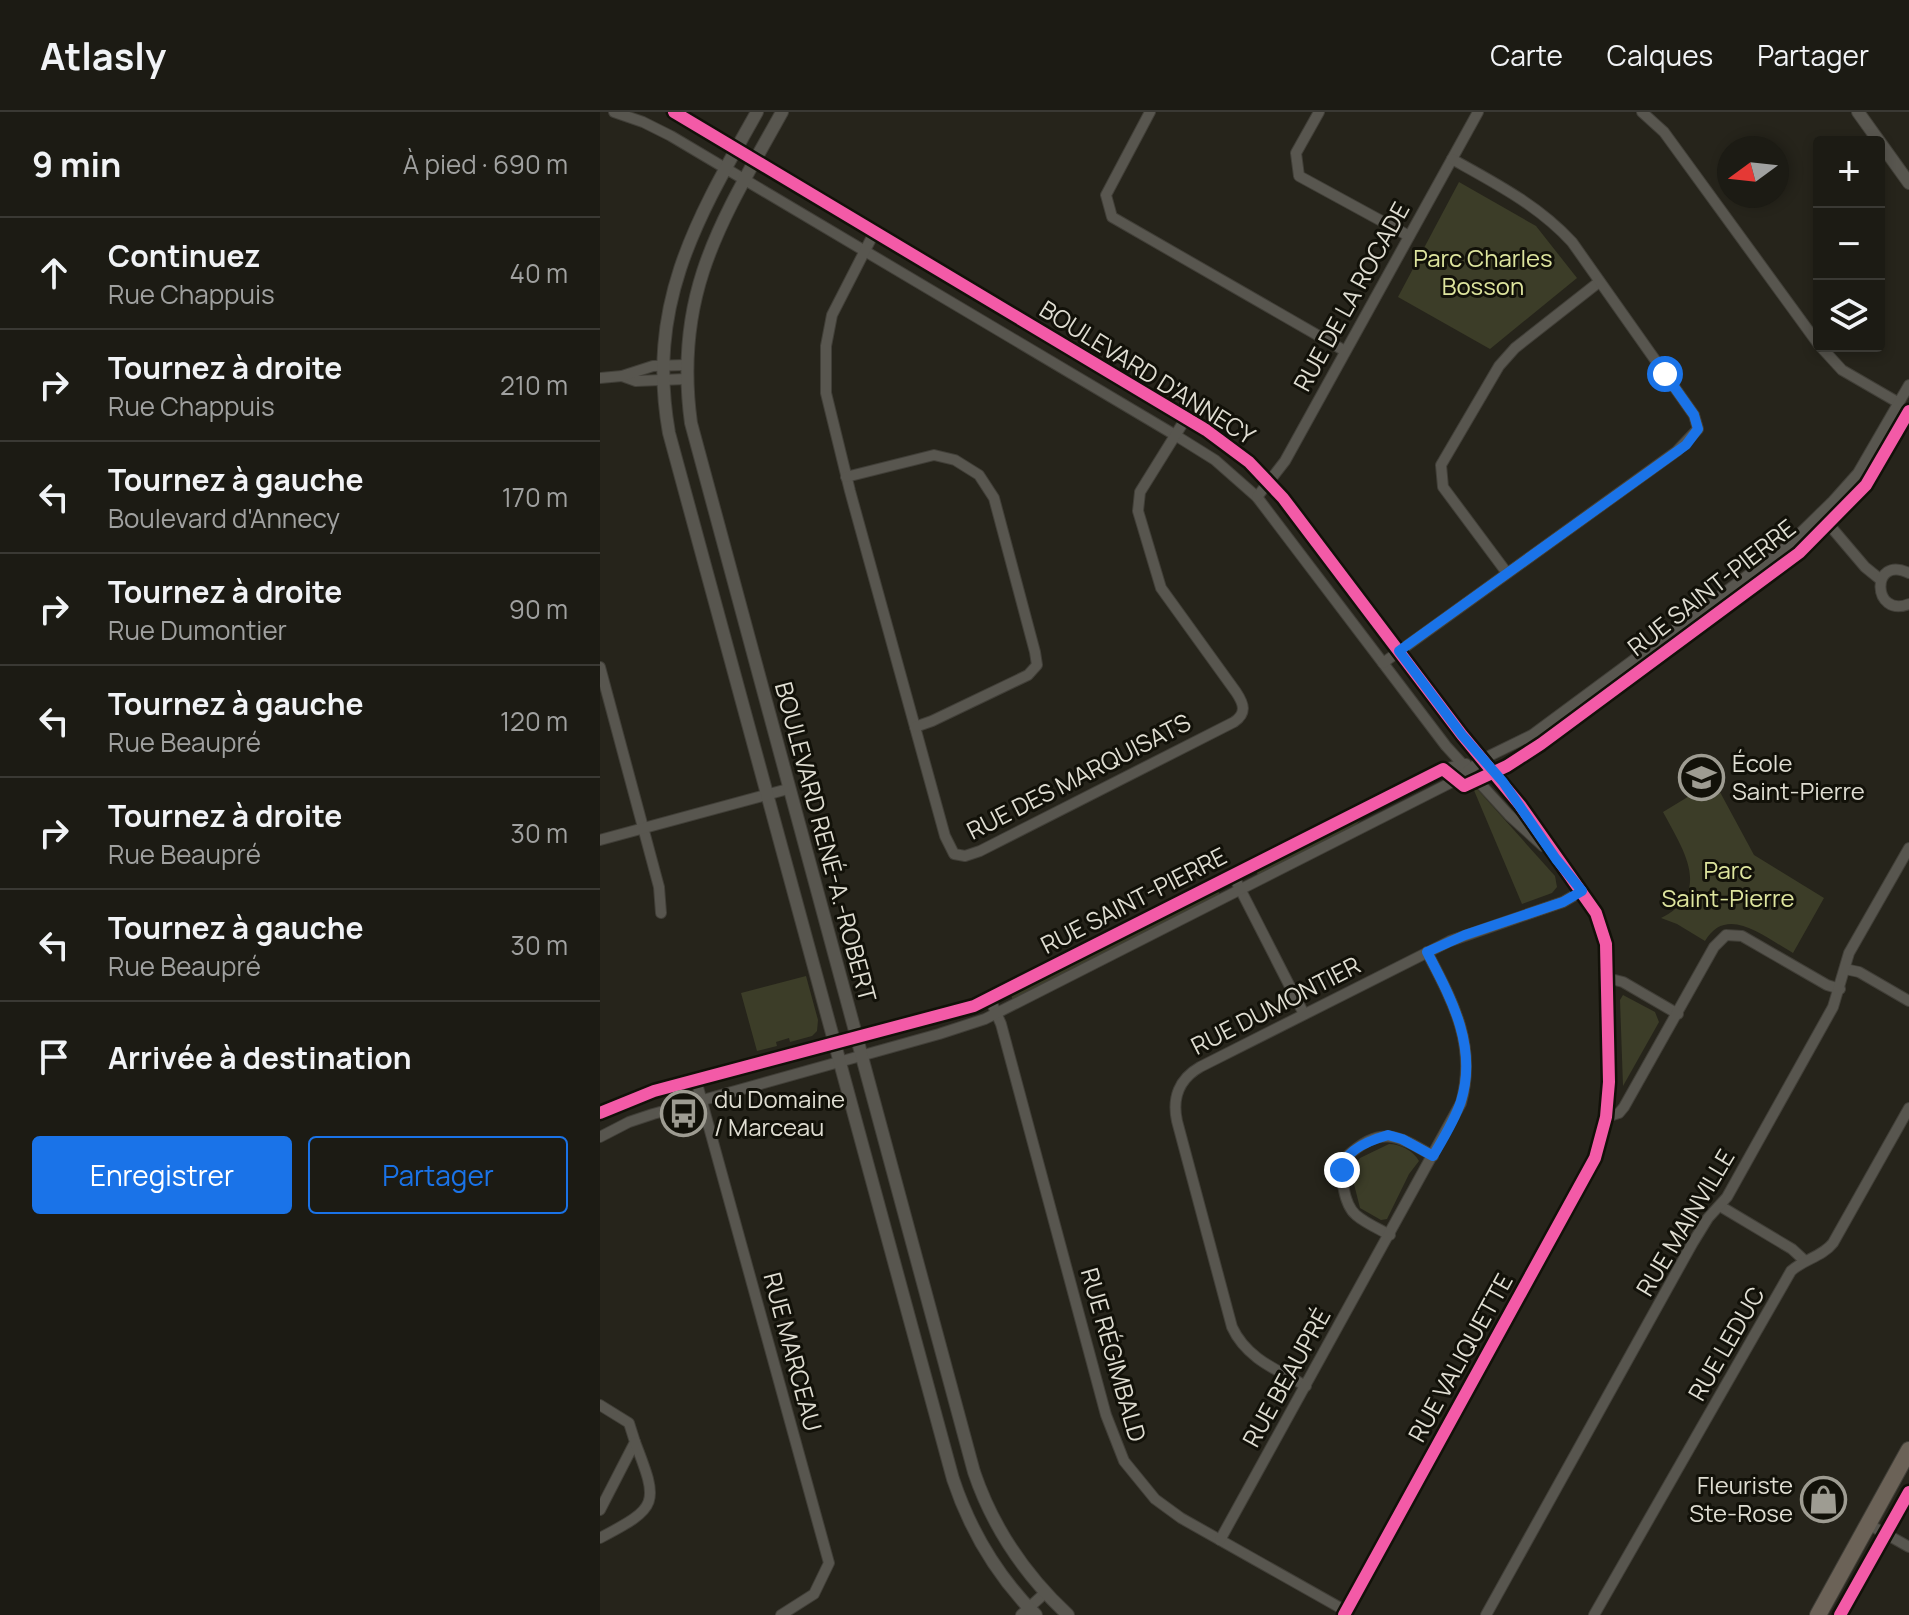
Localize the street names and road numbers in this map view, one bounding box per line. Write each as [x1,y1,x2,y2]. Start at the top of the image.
street label: RUE DE LA ROCADE [1285,196,1416,397]
street label: BOULEVARD D'ANNECY [1034,292,1262,452]
street label: RUE SAINT-PIERRE [1620,511,1802,663]
street label: BOULEVARD RENÉ-A.-ROBERT [768,678,885,1006]
street label: RUE DES MARQUISATS [961,705,1196,846]
street label: RUE SAINT-PIERRE [1035,839,1232,961]
street label: RUE DUMONTIER [1185,948,1366,1062]
street label: RUE MAINVILLE [1628,1143,1742,1302]
street label: RUE RÉGIMBALD [1074,1264,1155,1445]
street label: RUE VALIQUETTE [1400,1267,1520,1447]
street label: RUE MARCEAU [756,1269,831,1435]
street label: RUE LEDUC [1680,1280,1772,1406]
street label: RUE BEAUPRÉ [1234,1302,1337,1453]

